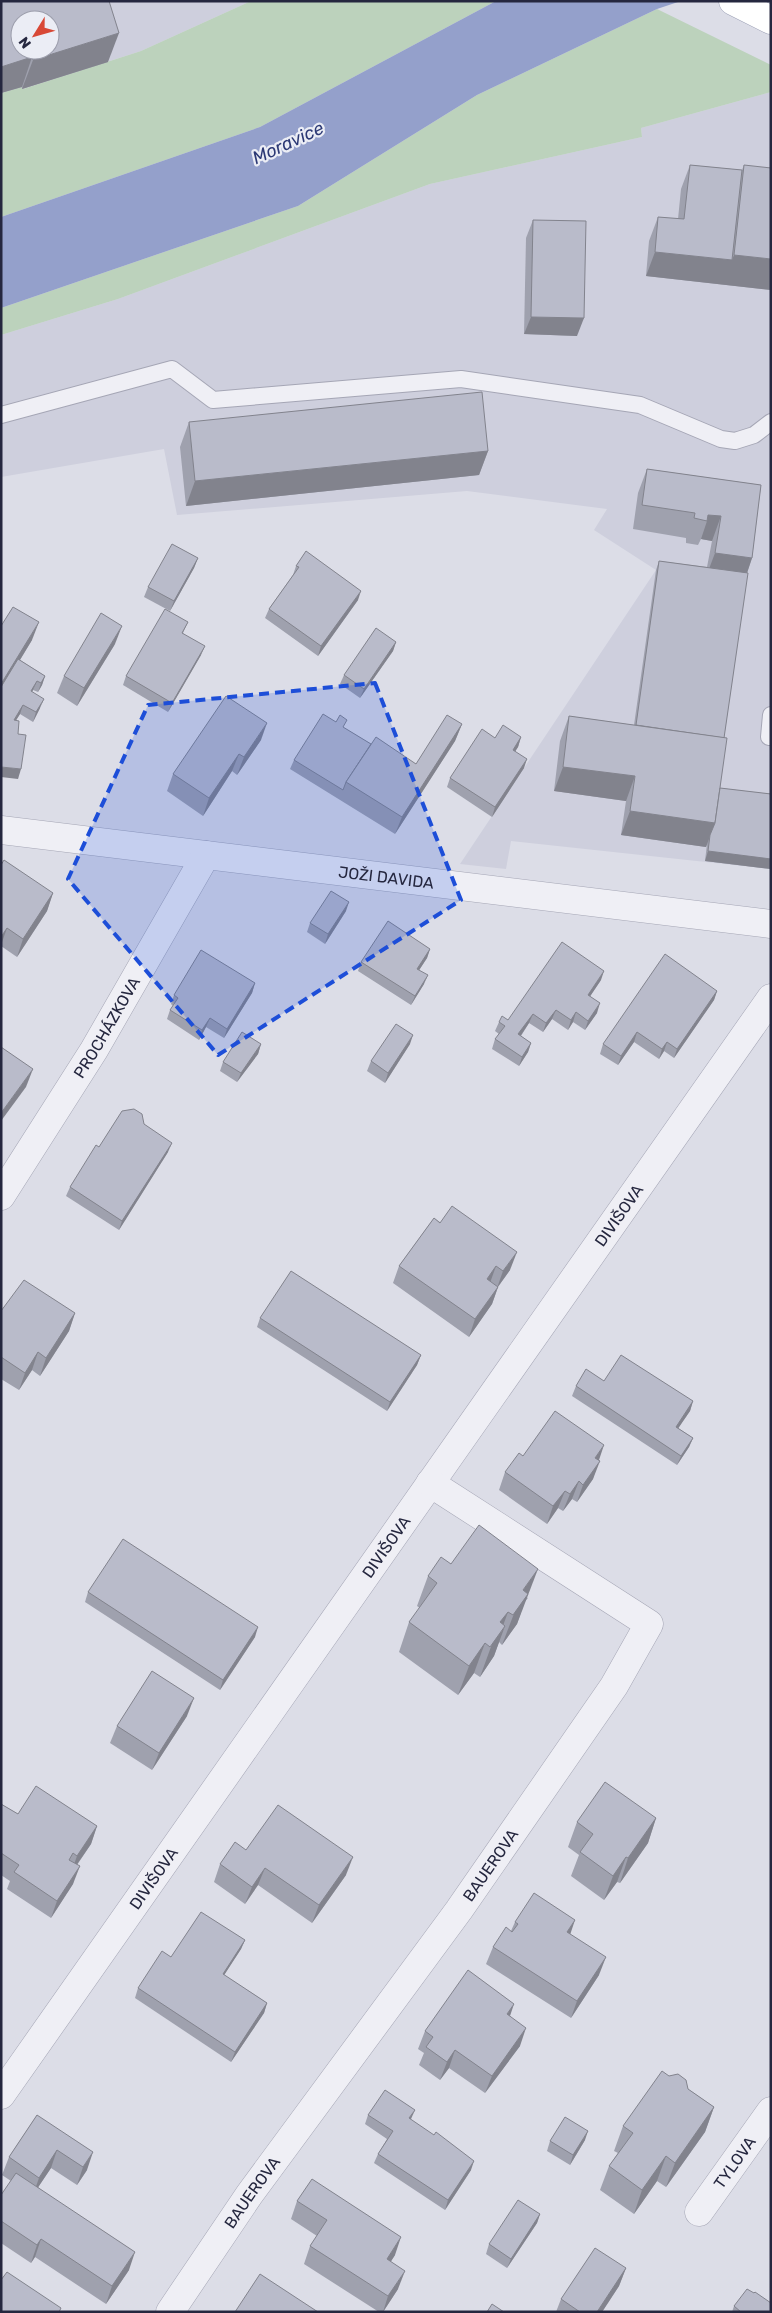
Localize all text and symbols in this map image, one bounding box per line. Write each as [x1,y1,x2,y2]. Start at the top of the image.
north arrow [10,10,60,60]
text: N [15,33,35,52]
water label: Moravice [249,117,327,169]
street label: JOŽI DAVIDA [337,862,435,893]
street label: PROCHÁZKOVA [70,973,144,1082]
street label: DIVIŠOVA [591,1181,647,1250]
street label: DIVIŠOVA [358,1512,415,1581]
street label: BAUEROVA [459,1825,522,1905]
street label: DIVIŠOVA [125,1844,182,1913]
street label: TYLOVA [710,2133,760,2192]
street label: BAUEROVA [220,2153,284,2232]

